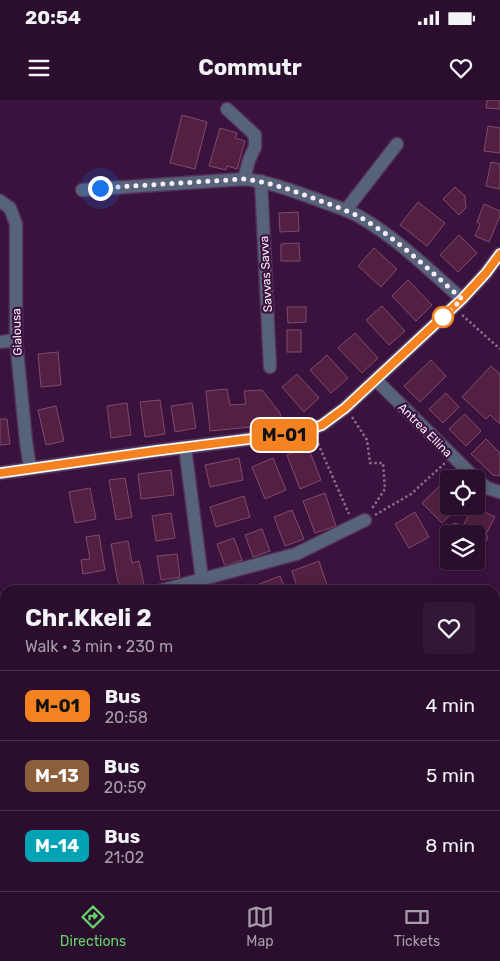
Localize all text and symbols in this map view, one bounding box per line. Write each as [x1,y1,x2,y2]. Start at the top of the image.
text: 20:54 [25,6,81,29]
icon: menu [25,54,53,82]
text: Commutr [198,54,302,81]
icon: heart [447,54,475,82]
your location [88,176,113,201]
street label: Savvas Savva [257,236,275,312]
unlabelled marker [432,306,454,328]
street label: Gialousa [9,308,25,356]
street label: Antrea Ellina [395,400,455,460]
line badge: M-01 [249,419,319,451]
text: M-01 [262,424,306,446]
map controls [440,470,485,570]
button: locate [440,470,485,515]
button: layers [440,525,485,570]
button: heart [423,602,475,654]
text: Chr.Kkeli 2 [25,604,152,632]
text: Walk · 3 min · 230 m [25,637,173,656]
text: Bus [105,685,141,708]
text: 4 min [426,694,475,717]
text: M-01 [35,695,80,717]
text: 20:58 [105,708,148,727]
text: Bus [104,755,140,778]
text: 5 min [426,764,475,787]
text: M-13 [35,765,79,787]
text: 20:59 [104,778,146,797]
text: Bus [104,825,140,848]
text: 8 min [425,834,475,857]
text: M-14 [35,835,79,857]
text: 21:02 [104,848,144,867]
tab: Directions [60,903,126,950]
tab: Map [246,903,274,950]
tab: Tickets [394,903,440,950]

